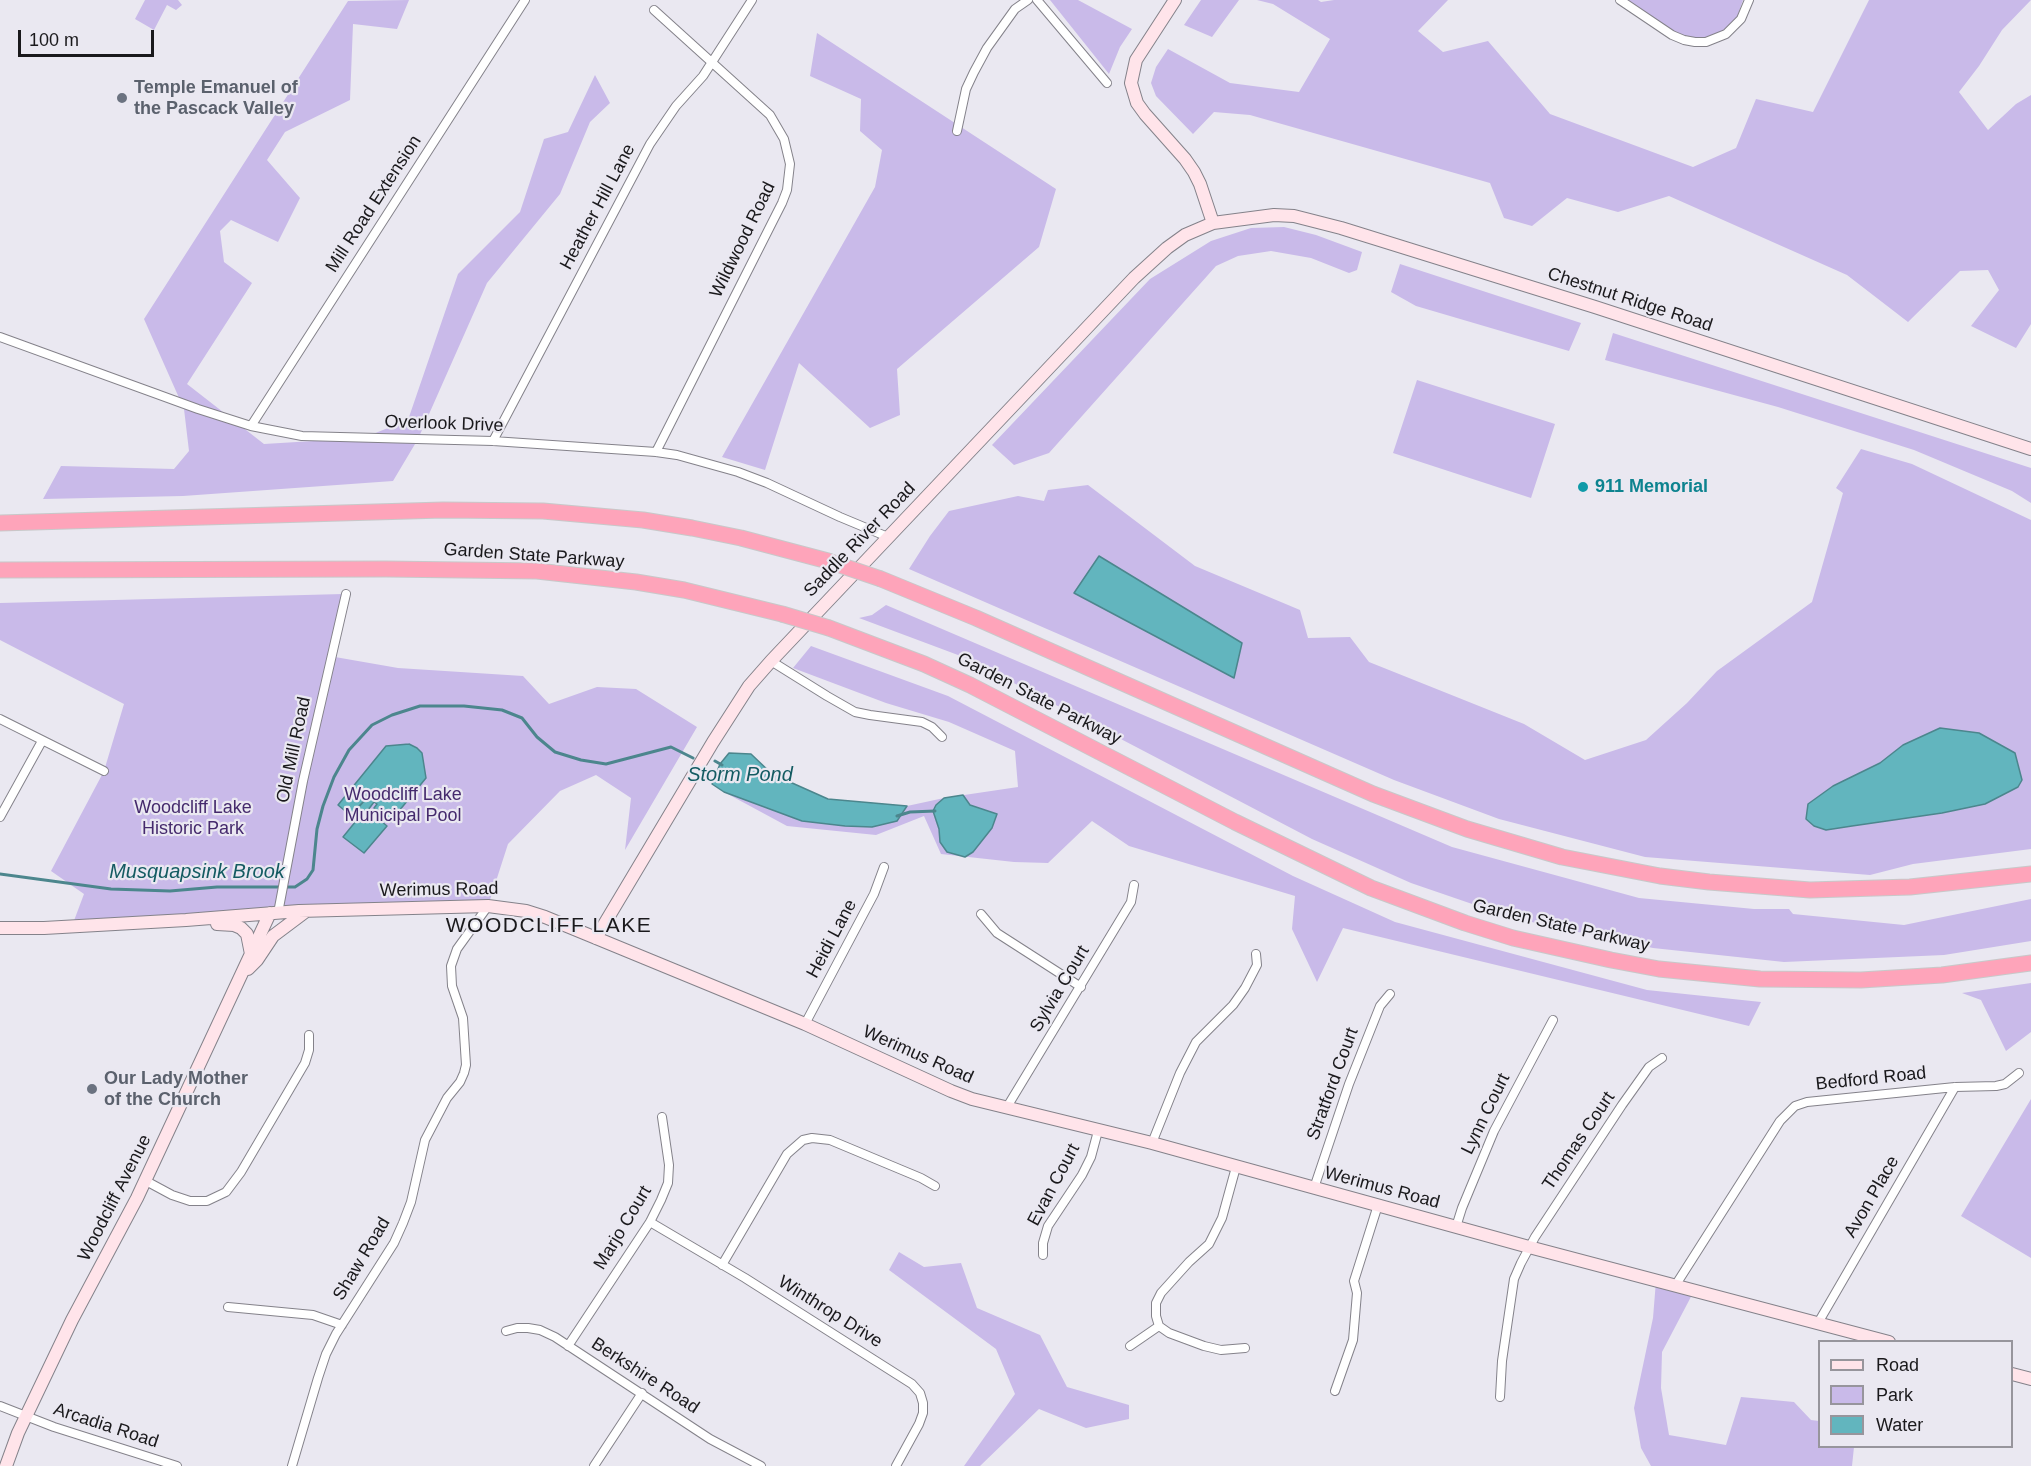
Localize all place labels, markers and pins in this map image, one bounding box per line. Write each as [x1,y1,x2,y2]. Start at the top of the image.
place label: Temple Emanuel of the Pascack Valley [134,77,298,119]
marker: Temple Emanuel of the Pascack Valley [115,91,129,105]
place label: 911 Memorial [1595,476,1708,498]
marker: 911 Memorial [1576,480,1590,494]
place label: Our Lady Mother of the Church [104,1068,248,1110]
marker: Our Lady Mother of the Church [85,1082,99,1096]

